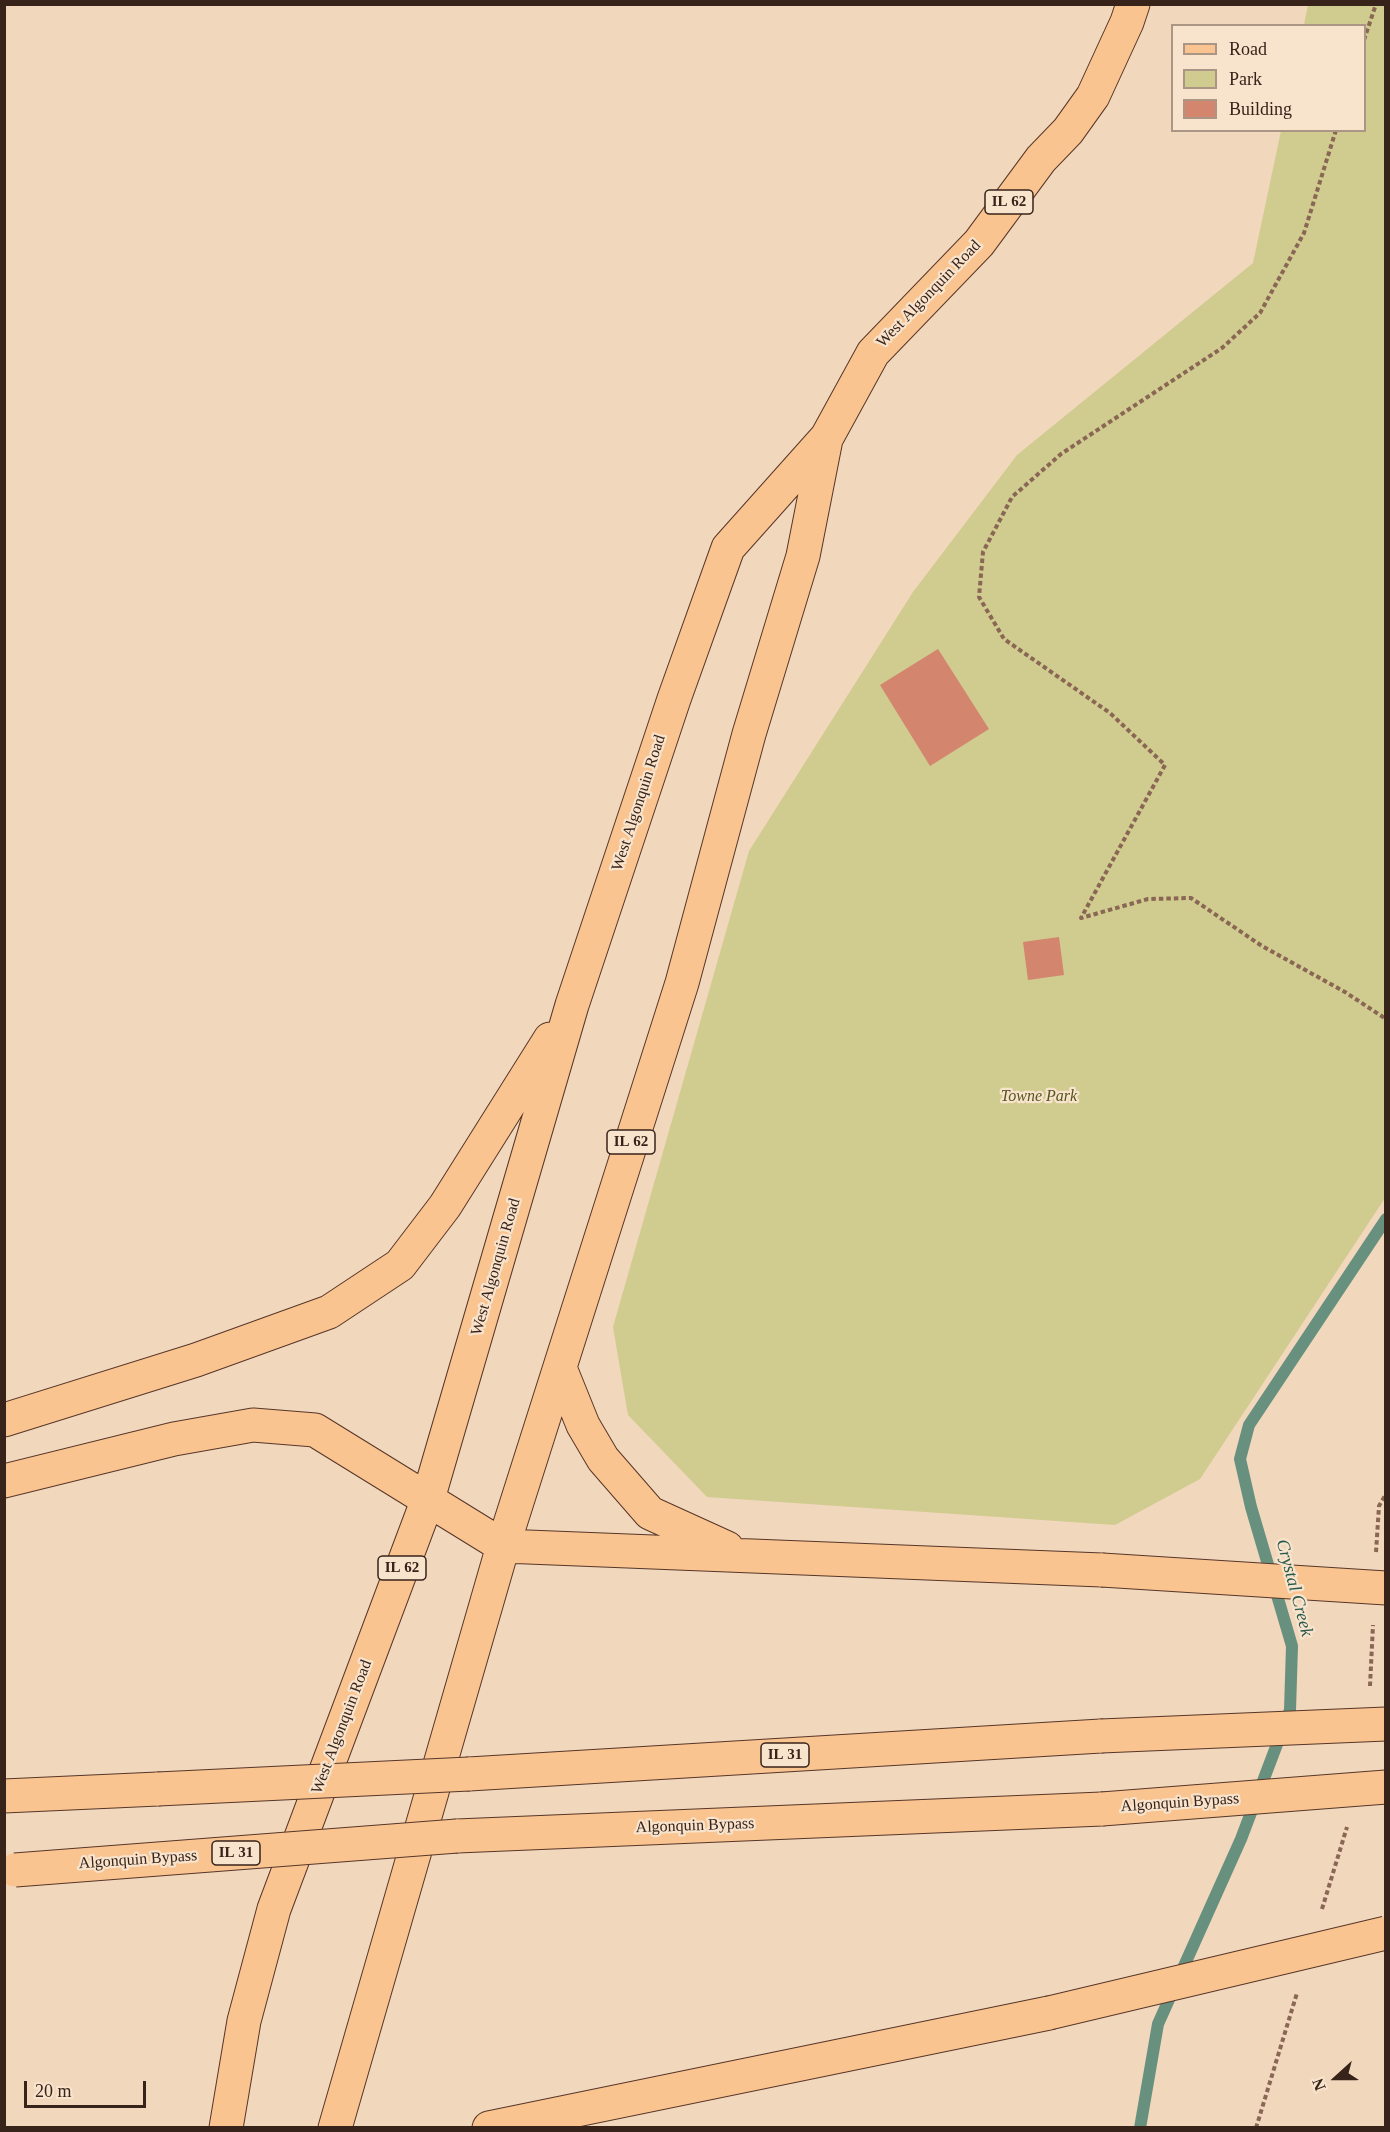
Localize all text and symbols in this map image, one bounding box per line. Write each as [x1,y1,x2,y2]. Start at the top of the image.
legend [1171,24,1366,132]
text: Road [1229,39,1267,59]
text: Park [1229,69,1262,89]
text: Building [1229,99,1292,119]
road number: IL 62 [985,190,1033,214]
street label: West Algonquin Road [873,236,985,352]
street label: West Algonquin Road [608,733,670,873]
park label: Towne Park [1001,1087,1077,1107]
road number: IL 62 [607,1130,655,1154]
street label: West Algonquin Road [467,1196,525,1338]
water label: Crystal Creek [1271,1537,1317,1639]
road number: IL 62 [378,1556,426,1580]
street label: West Algonquin Road [308,1657,376,1797]
road number: IL 31 [761,1743,809,1767]
street label: Algonquin Bypass [1120,1789,1240,1817]
street label: Algonquin Bypass [635,1814,755,1838]
road number: IL 31 [212,1841,260,1865]
street label: Algonquin Bypass [78,1846,198,1874]
north arrow [1306,2048,1366,2108]
scale bar [27,2069,148,2107]
text: N [1309,2076,1329,2093]
text: 20 m [35,2081,72,2101]

